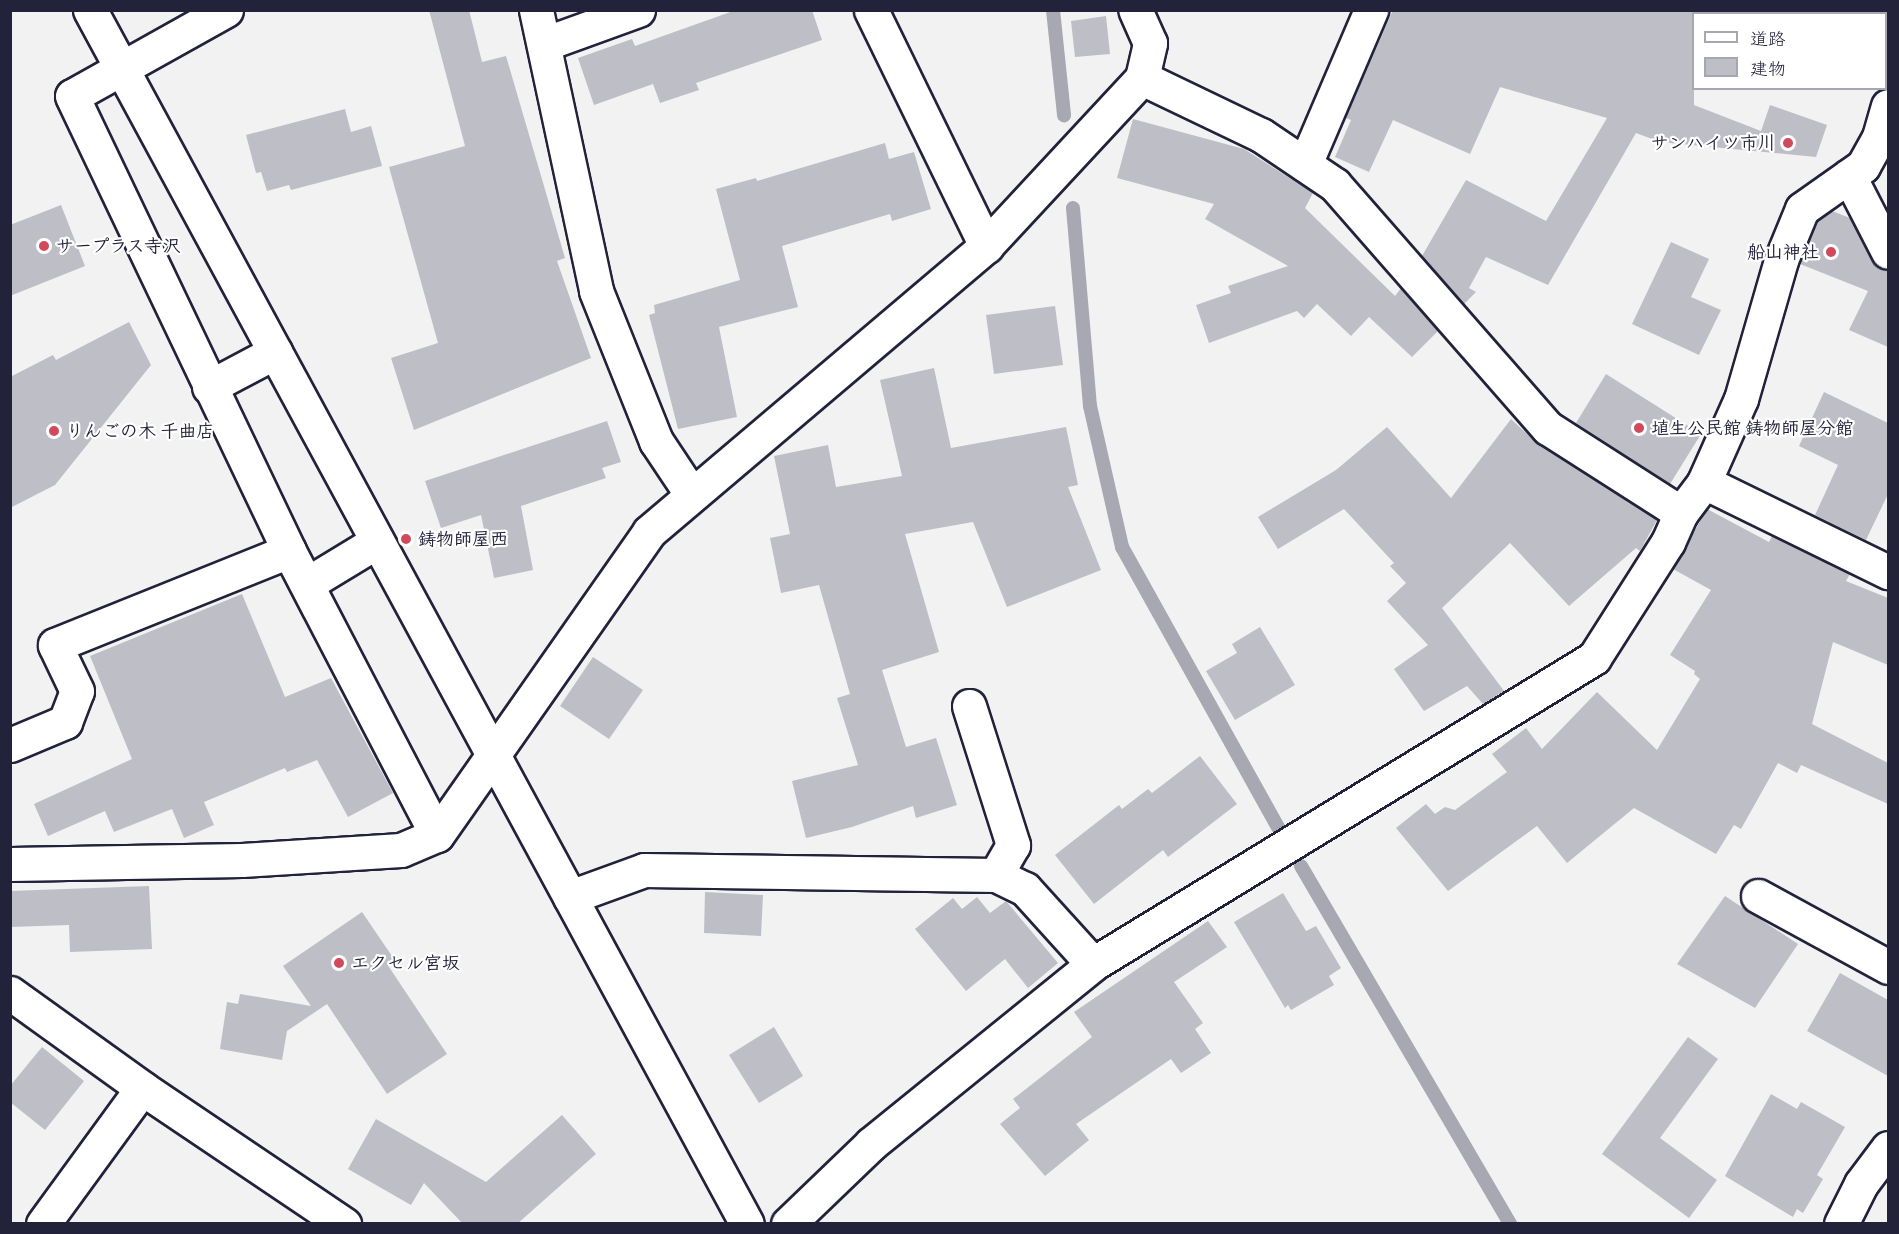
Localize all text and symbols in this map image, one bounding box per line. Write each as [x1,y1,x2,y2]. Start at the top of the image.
legend [1692,12,1887,90]
text: 道路 [1750,26,1786,51]
text: 建物 [1750,56,1786,81]
place label: サンハイツ市川 [1650,132,1776,154]
marker: サンハイツ市川 [1781,136,1795,150]
place label: サープラス寺沢 [56,235,182,257]
marker: サープラス寺沢 [37,239,51,253]
place label: 船山神社 [1747,241,1819,263]
marker: 船山神社 [1824,245,1838,259]
place label: 埴生公民館 鋳物師屋分館 [1651,417,1853,439]
place label: りんごの木 千曲店 [66,420,214,442]
marker: 埴生公民館 鋳物師屋分館 [1632,421,1646,435]
marker: りんごの木 千曲店 [47,424,61,438]
place label: 鋳物師屋西 [418,528,508,550]
marker: 鋳物師屋西 [399,532,413,546]
place label: エクセル宮坂 [351,952,459,974]
marker: エクセル宮坂 [332,956,346,970]

